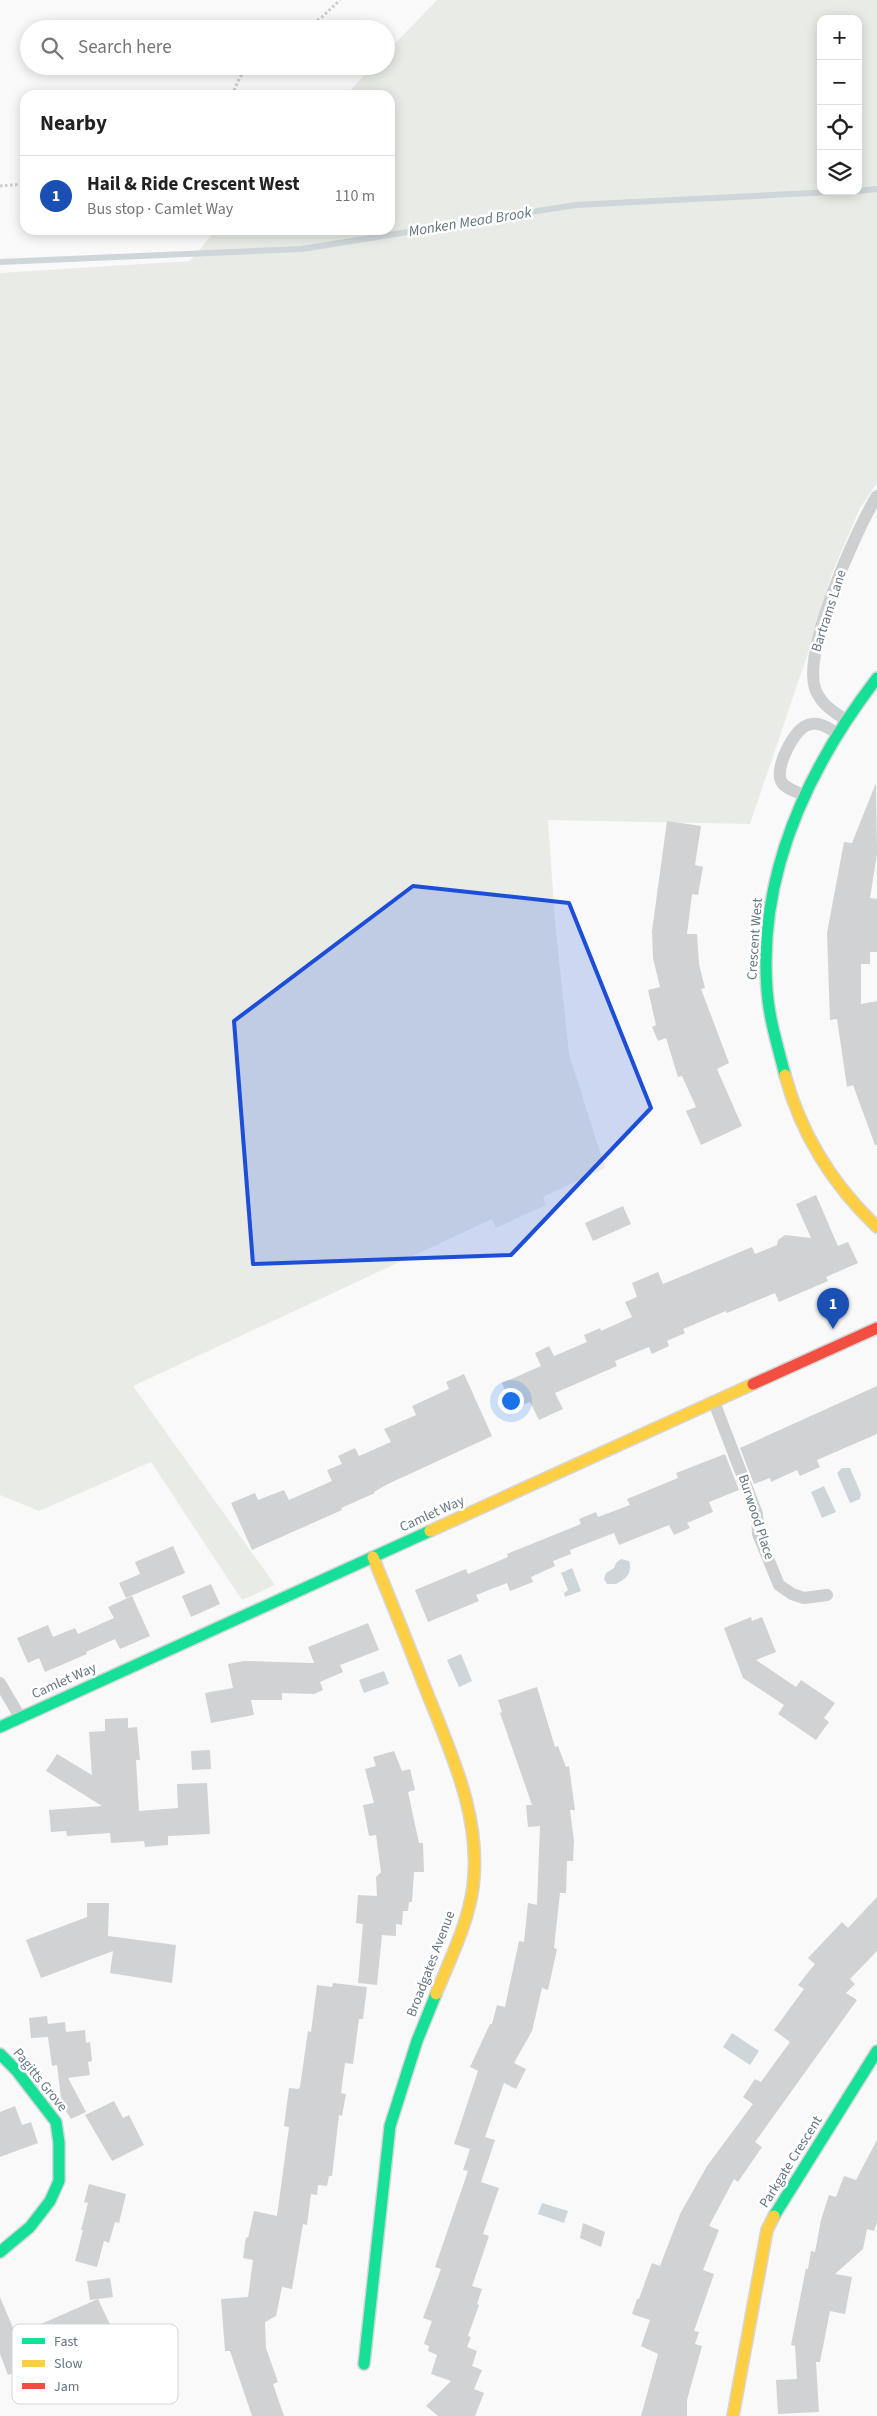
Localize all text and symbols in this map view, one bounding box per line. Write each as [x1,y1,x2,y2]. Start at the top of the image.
map controls [817,15,862,195]
button: + [817,15,862,60]
search box [20,20,395,75]
icon: search [38,34,66,62]
text: Search here [78,34,172,61]
button: − [817,60,862,105]
button: locate [817,105,862,150]
text: Nearby [40,108,107,138]
button: layers [817,150,862,195]
text: Hail & Ride Crescent West [87,171,300,198]
text: 1 [52,185,60,207]
text: 110 m [335,185,375,207]
text: Bus stop · Camlet Way [87,198,233,220]
water label: Monken Mead Brook [407,202,534,242]
street label: Bartrams Lane [806,567,852,655]
street label: Crescent West [742,897,768,981]
pin: 1 [817,1288,849,1329]
your location [498,1388,524,1414]
street label: Burwood Place [733,1472,779,1562]
street label: Camlet Way [396,1491,468,1537]
street label: Camlet Way [28,1658,100,1704]
street label: Broadgates Avenue [402,1908,460,2020]
street label: Pagitts Grove [8,2044,72,2116]
street label: Parkgate Crescent [755,2112,827,2212]
legend [12,2324,178,2404]
text: Fast [54,2332,78,2352]
text: Slow [54,2354,83,2374]
text: Jam [54,2377,79,2397]

